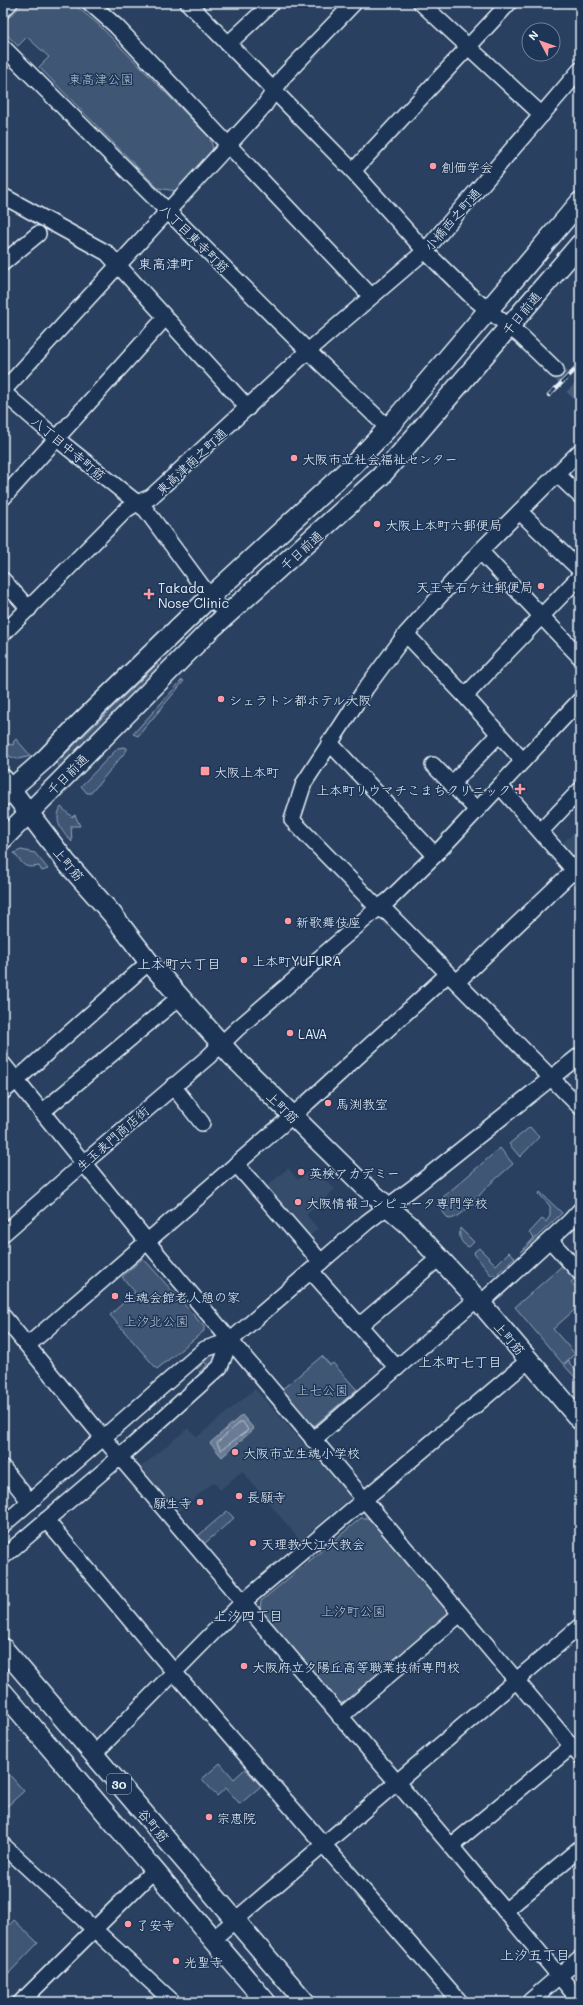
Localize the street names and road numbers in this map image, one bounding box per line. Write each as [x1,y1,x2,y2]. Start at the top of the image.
street label: 小橋西之町通 [420,184,484,254]
street label: 八丁目東寺町筋 [157,200,233,276]
street label: 千日前通 [498,288,544,338]
street label: 八丁目中寺町筋 [29,412,109,484]
street label: 東高津南之町通 [152,424,230,498]
street label: 千日前通 [276,526,326,574]
street label: 千日前通 [43,750,91,798]
street label: 上町筋 [50,844,88,884]
street label: 上町筋 [263,1087,303,1127]
street label: 生玉表門商店街 [72,1102,152,1174]
street label: 上町筋 [491,1318,529,1358]
road number: 30 [107,1774,131,1794]
street label: 谷町筋 [135,1805,173,1845]

